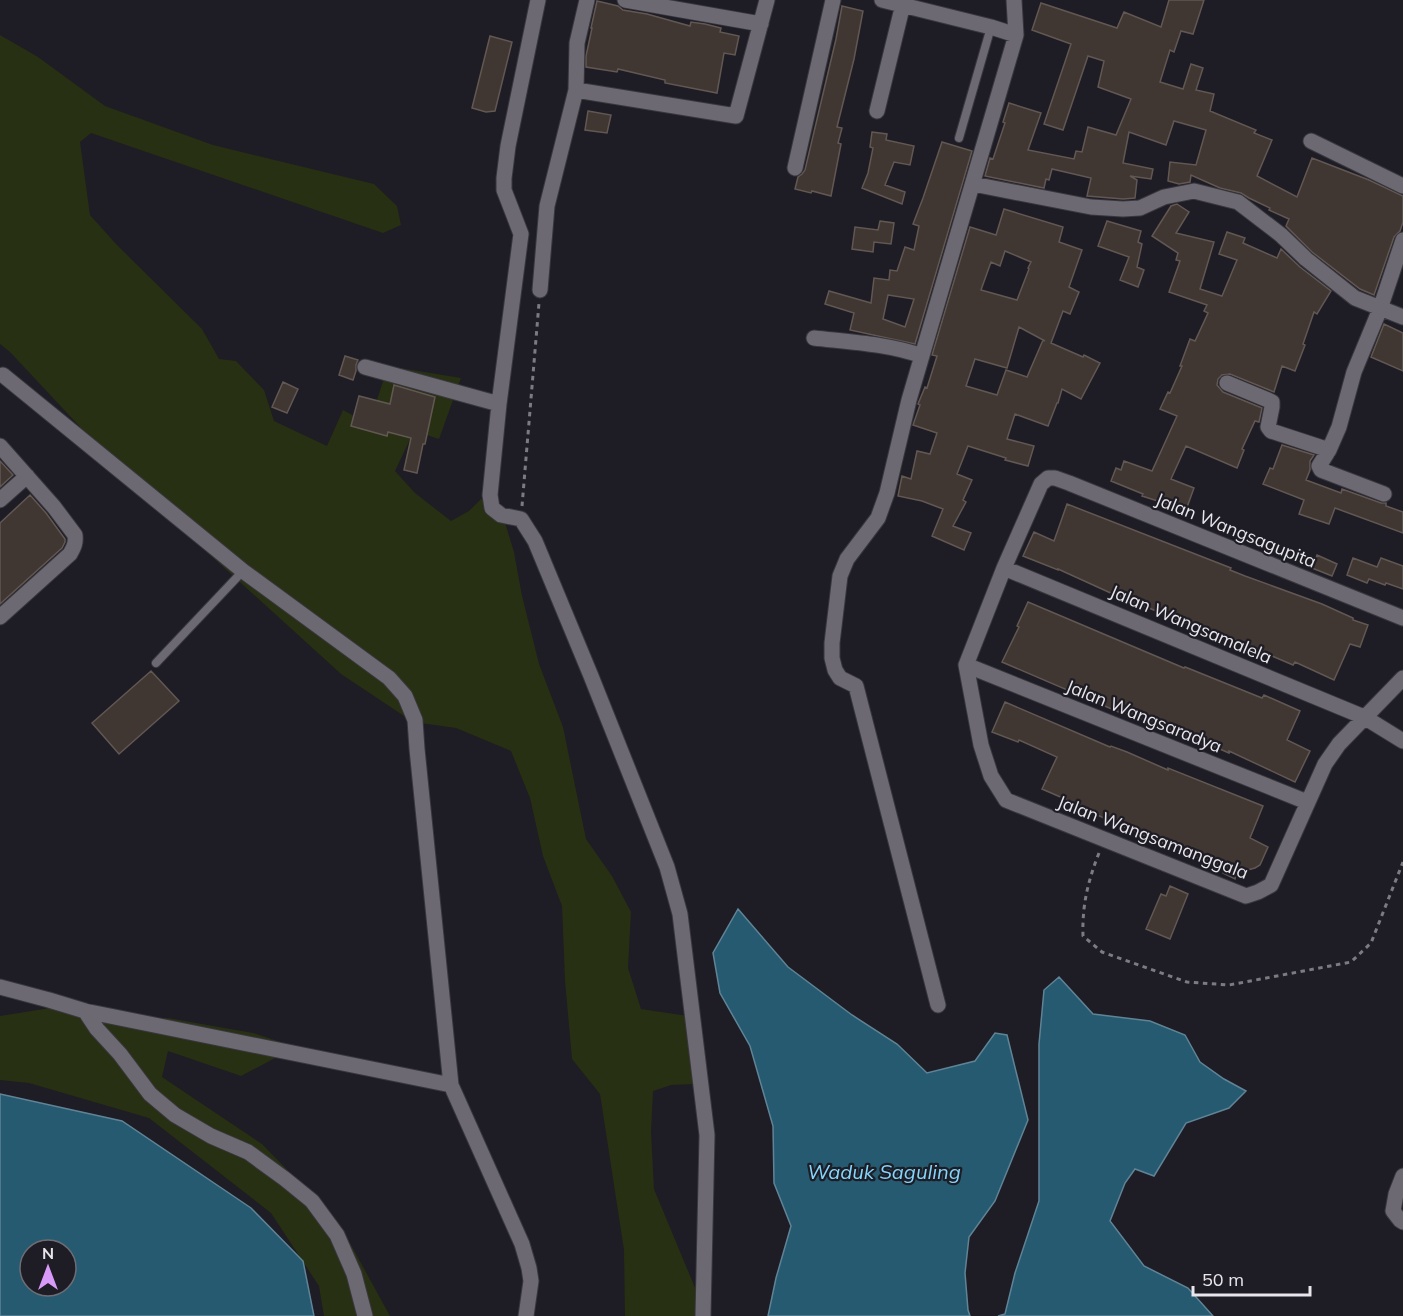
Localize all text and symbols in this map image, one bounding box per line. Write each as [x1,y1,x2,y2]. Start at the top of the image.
street label: Jalan Wangsagupita [1152,487,1320,573]
street label: Jalan Wangsamalela [1107,579,1275,669]
street label: Jalan Wangsaradya [1063,674,1225,758]
street label: Jalan Wangsamanggala [1054,790,1252,884]
water label: Waduk Saguling [807,1159,961,1184]
north arrow [18,1238,78,1298]
text: N [42,1243,54,1263]
scale bar [1193,1259,1310,1297]
text: 50 m [1202,1268,1244,1291]

